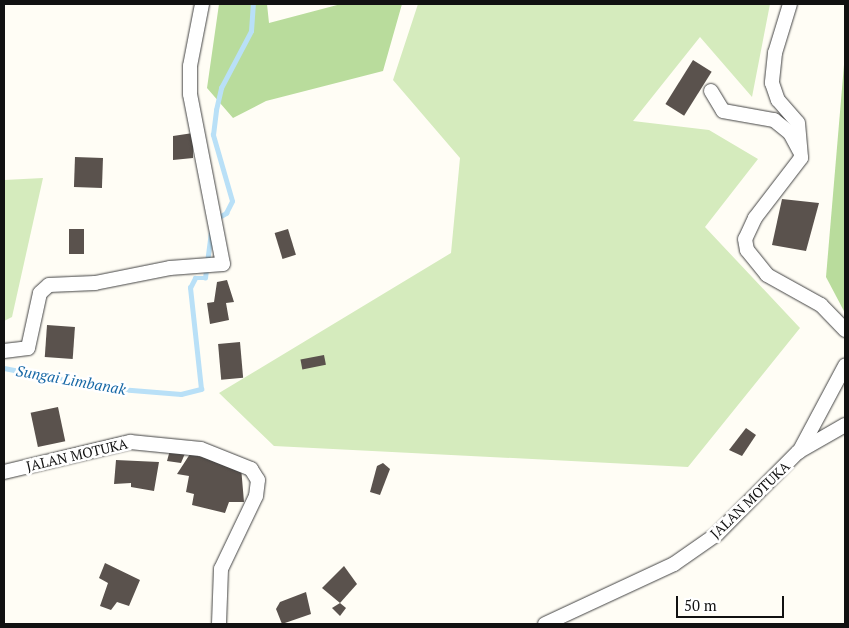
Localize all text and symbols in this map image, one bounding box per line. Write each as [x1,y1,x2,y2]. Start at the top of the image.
water label: Sungai Limbanak [15,361,127,399]
street label: JALAN MOTUKA [25,435,129,475]
street label: JALAN MOTUKA [707,458,793,542]
scale bar [679,586,786,618]
text: 50 m [684,595,717,615]

